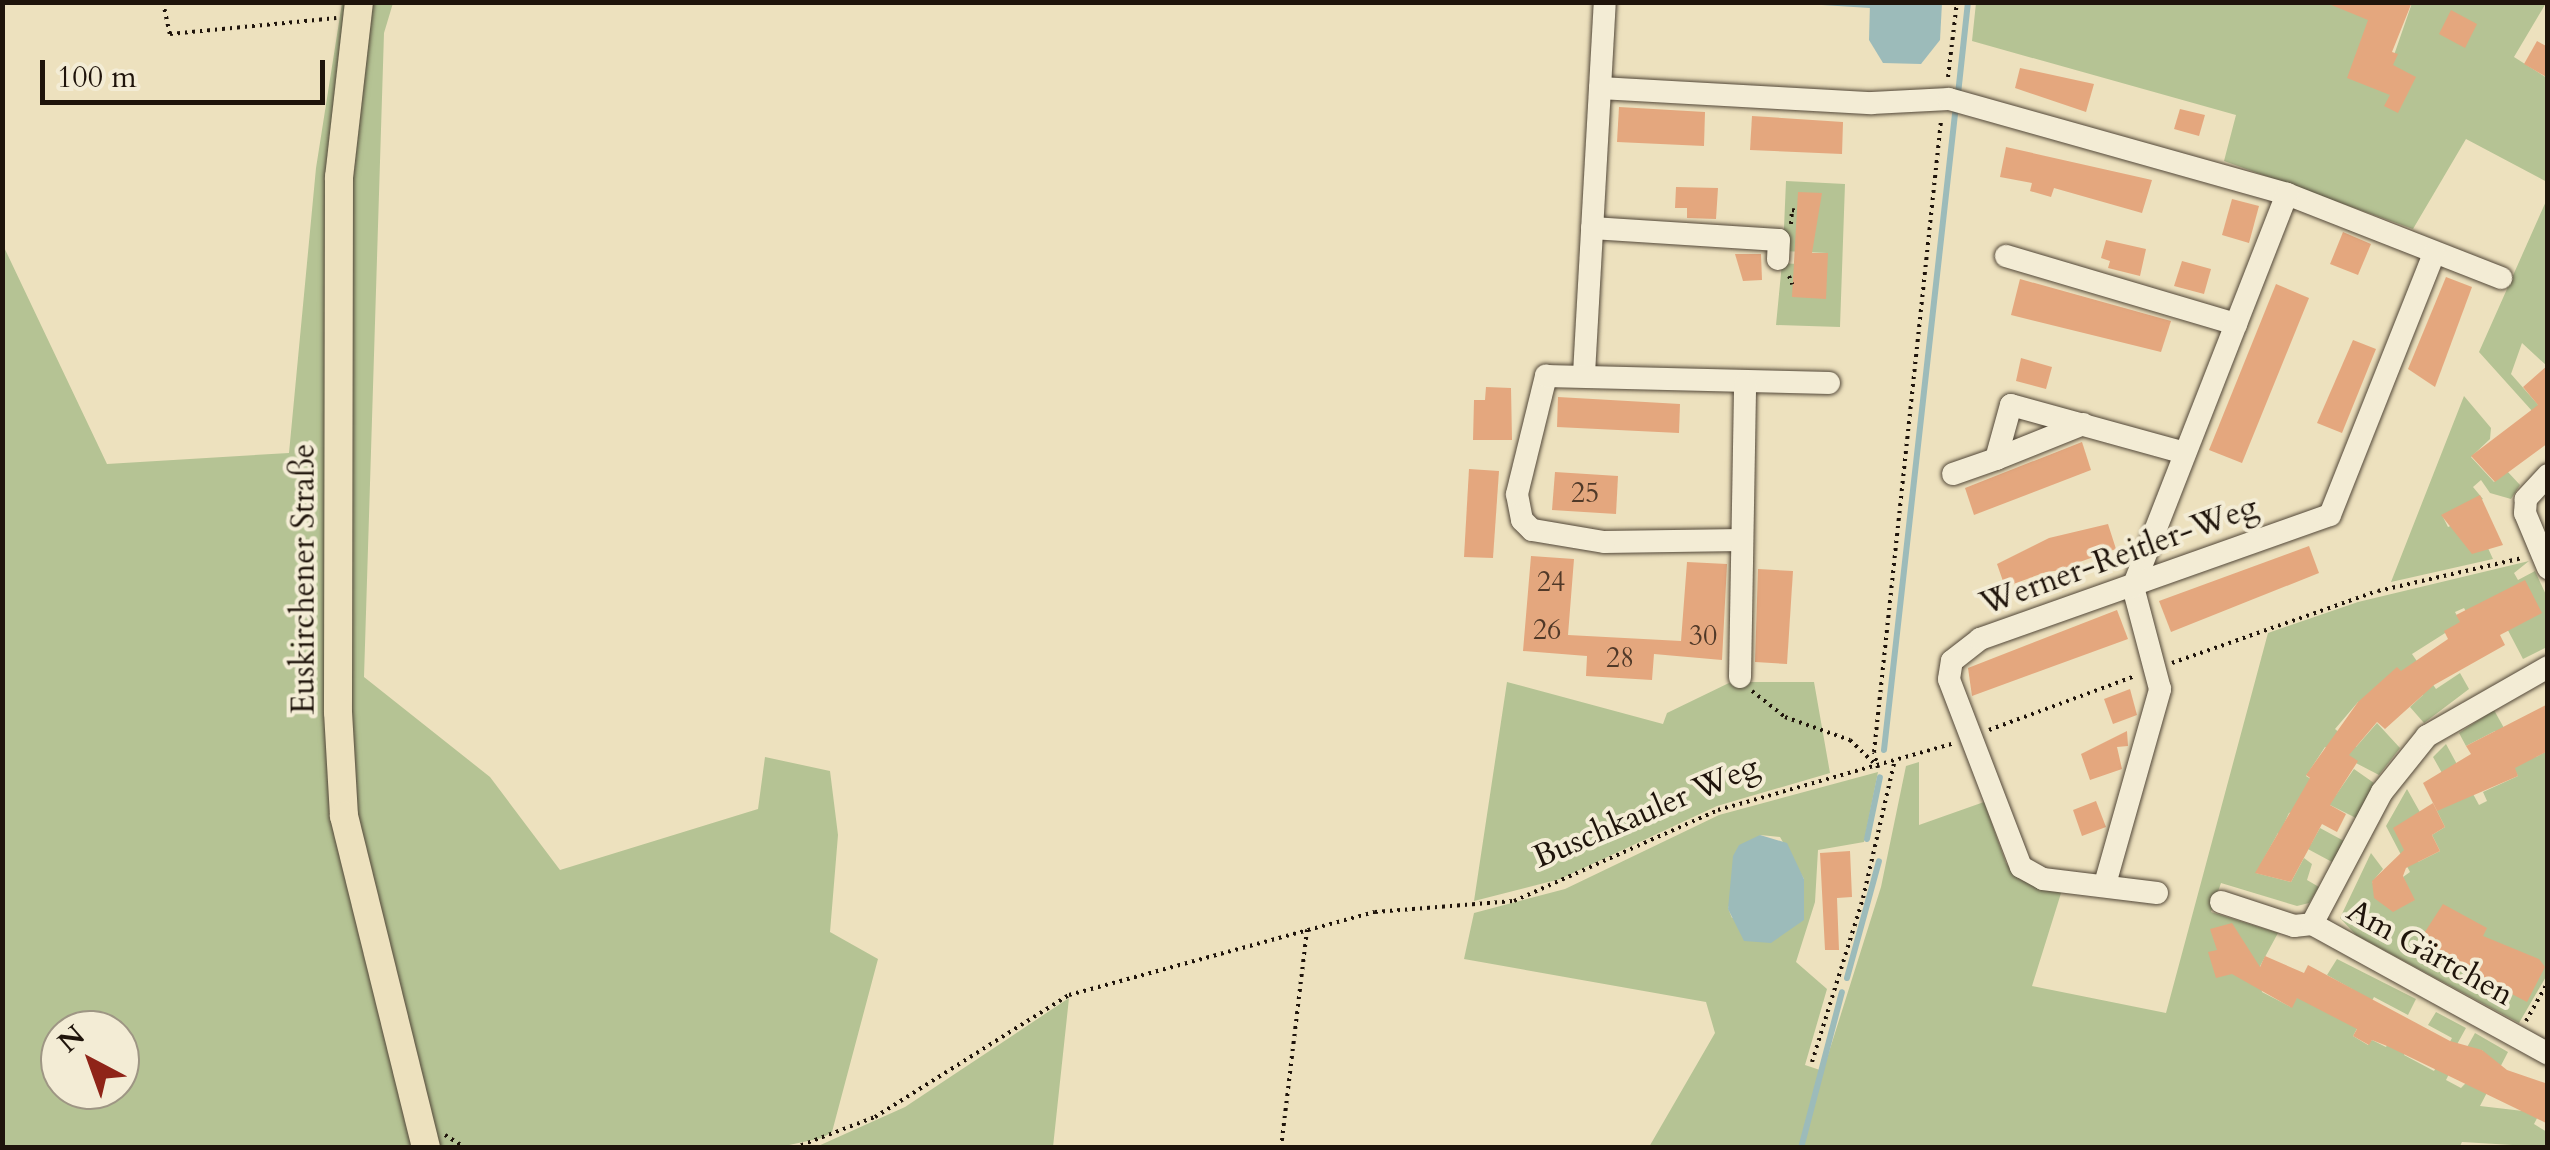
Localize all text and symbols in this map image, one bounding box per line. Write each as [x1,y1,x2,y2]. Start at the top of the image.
scale bar [45,40,330,102]
text: 100 m [57,57,137,98]
street label: Euskirchener Straße [285,444,323,714]
house number: 25 [1571,476,1599,510]
street label: Werner-Reitler-Weg [1975,488,2263,624]
house number: 24 [1537,565,1565,599]
house number: 26 [1533,613,1561,647]
house number: 30 [1689,619,1717,653]
house number: 28 [1606,641,1634,675]
street label: Buschkauler Weg [1527,747,1765,877]
street label: Am Gärtchen [2340,891,2520,1015]
north arrow [40,1010,140,1110]
text: N [50,1017,93,1061]

